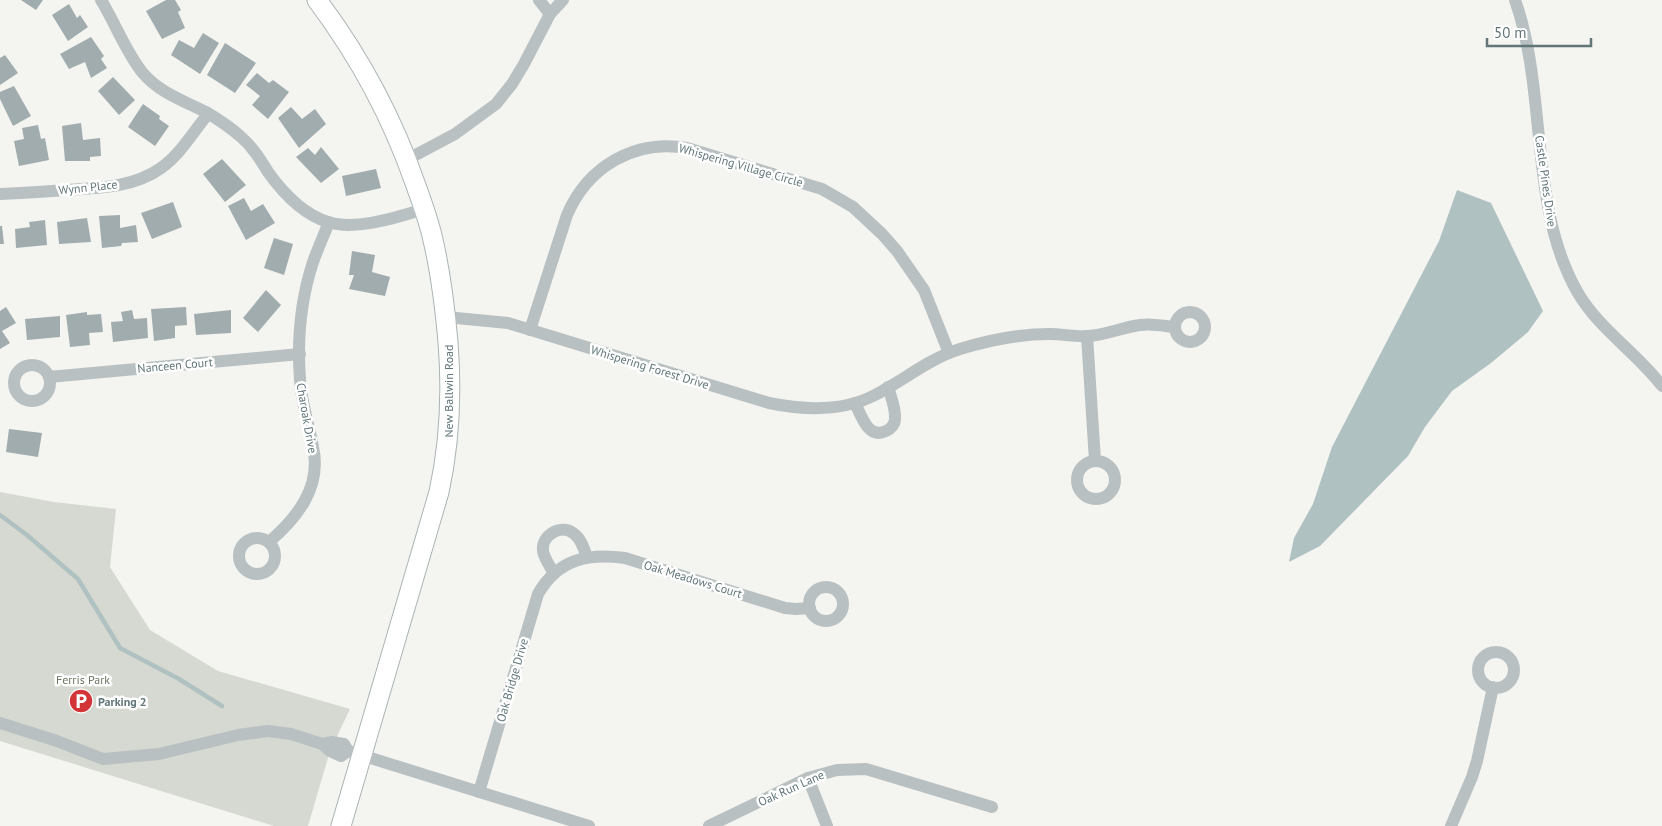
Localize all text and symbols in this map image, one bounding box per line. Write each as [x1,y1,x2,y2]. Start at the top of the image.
scale bar [1487,15,1591,47]
text: 50 m [1494,23,1527,42]
street label: Castle Pines Drive [1532,134,1560,228]
street label: Whispering Village Circle [677,140,805,190]
street label: Wynn Place [58,176,118,198]
street label: Whispering Forest Drive [589,342,711,392]
street label: New Ballwin Road [441,345,456,437]
street label: Nanceen Court [137,354,213,376]
street label: Charoak Drive [293,382,321,454]
street label: Oak Meadows Court [642,557,744,601]
street label: Oak Bridge Drive [493,637,531,723]
park label: Ferris Park [56,672,110,687]
parking icon: Parking 2 [68,688,94,714]
place label: Parking 2 [98,694,147,709]
street label: Oak Run Lane [756,767,826,809]

